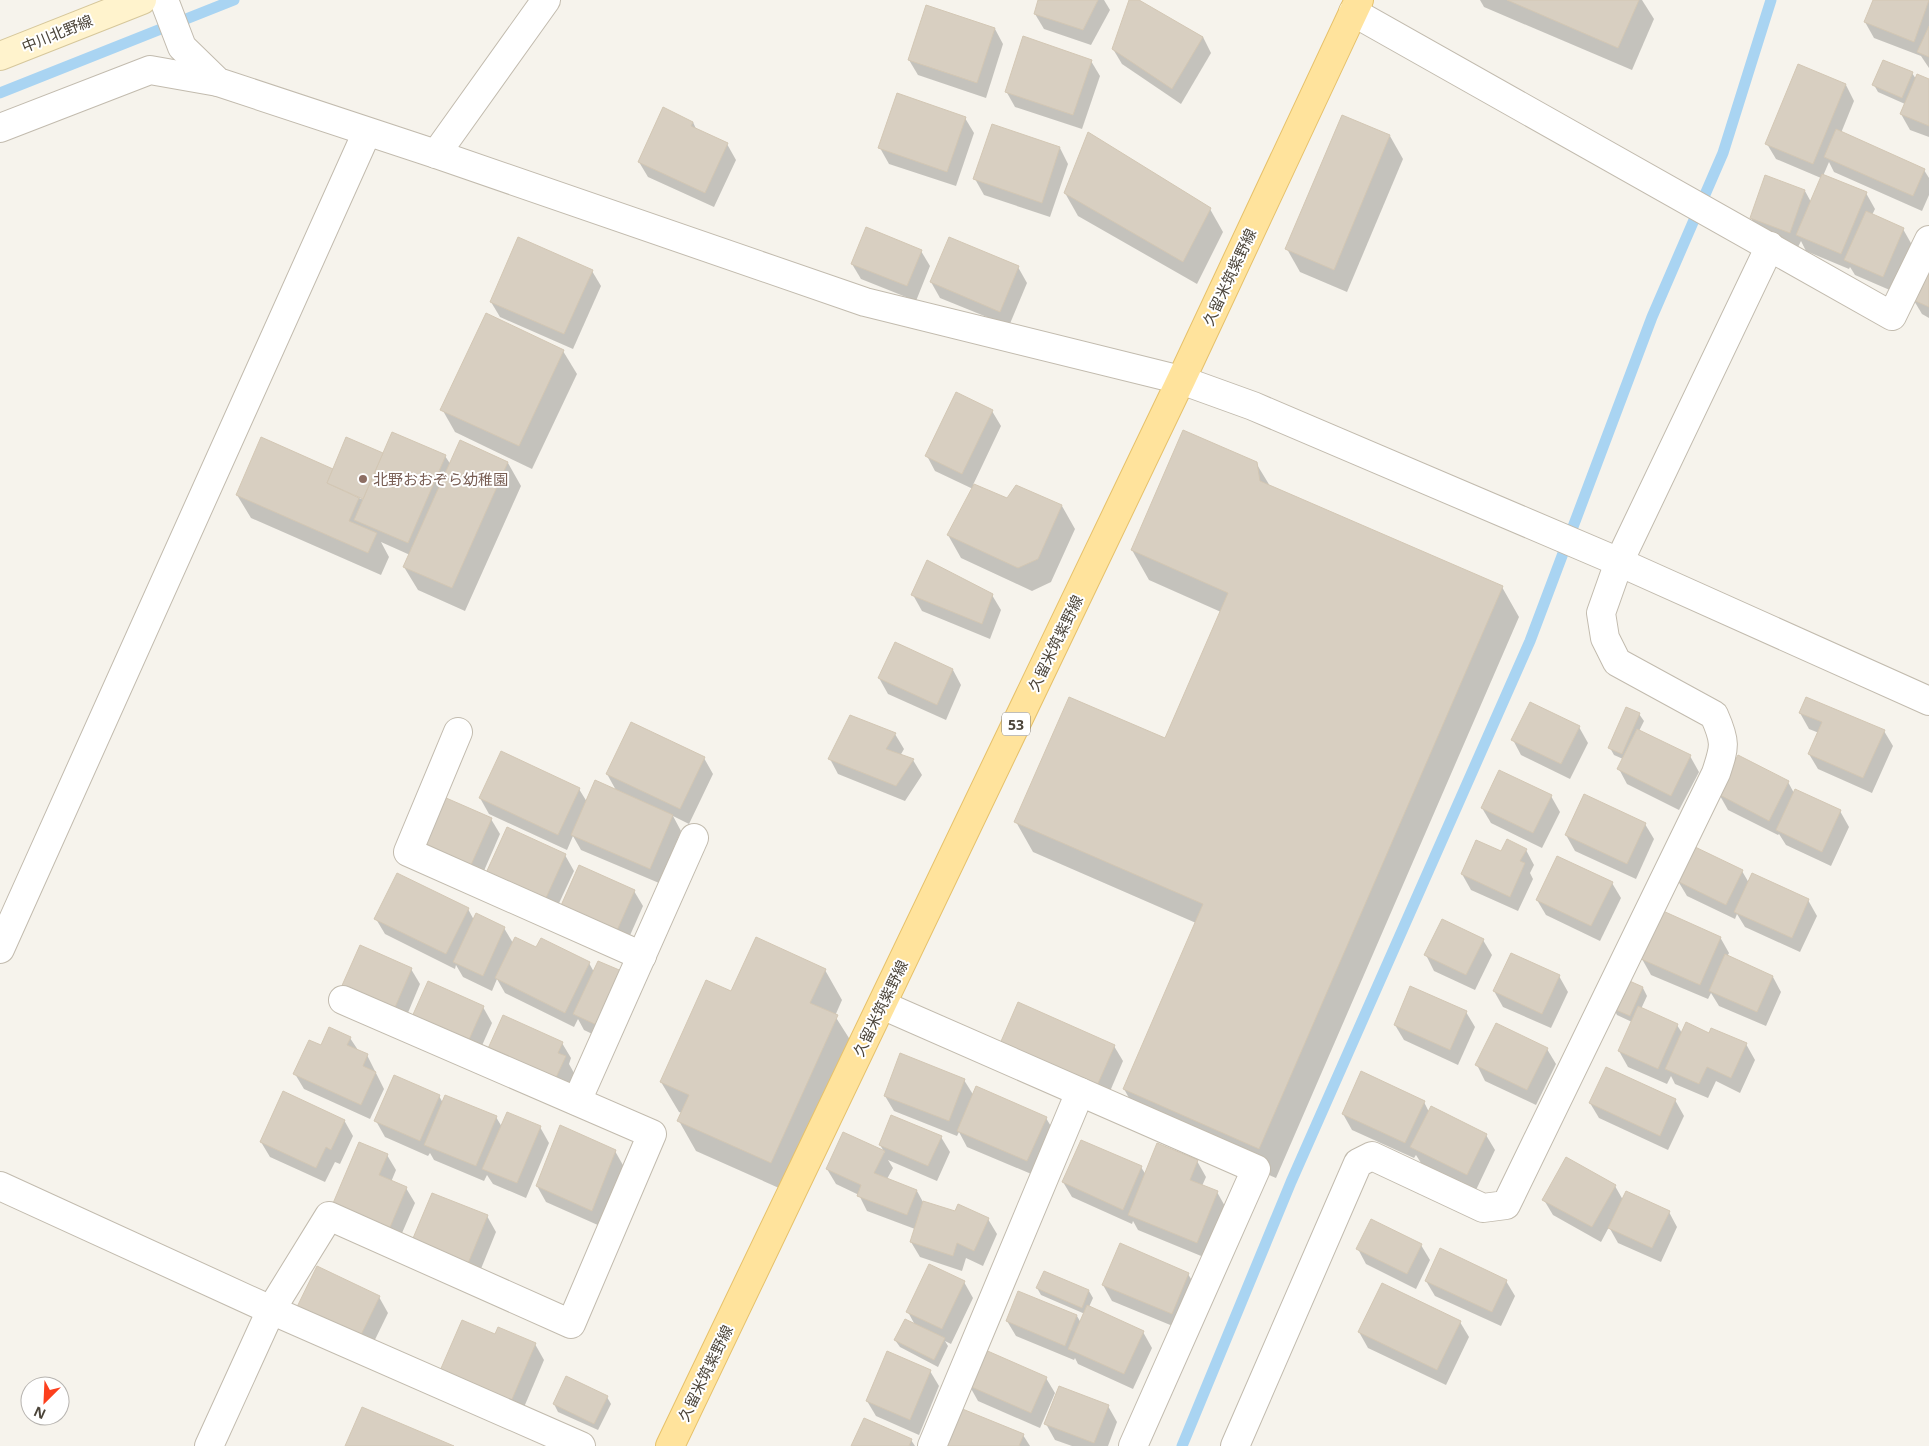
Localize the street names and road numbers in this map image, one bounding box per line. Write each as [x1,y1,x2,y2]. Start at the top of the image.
street label: 中川北野線 [18,10,96,56]
street label: 久留米筑紫野線 [1198,225,1260,329]
street label: 久留米筑紫野線 [1023,591,1087,695]
road number: 53 [1002,712,1030,736]
street label: 久留米筑紫野線 [848,956,912,1060]
street label: 久留米筑紫野線 [673,1321,737,1425]

